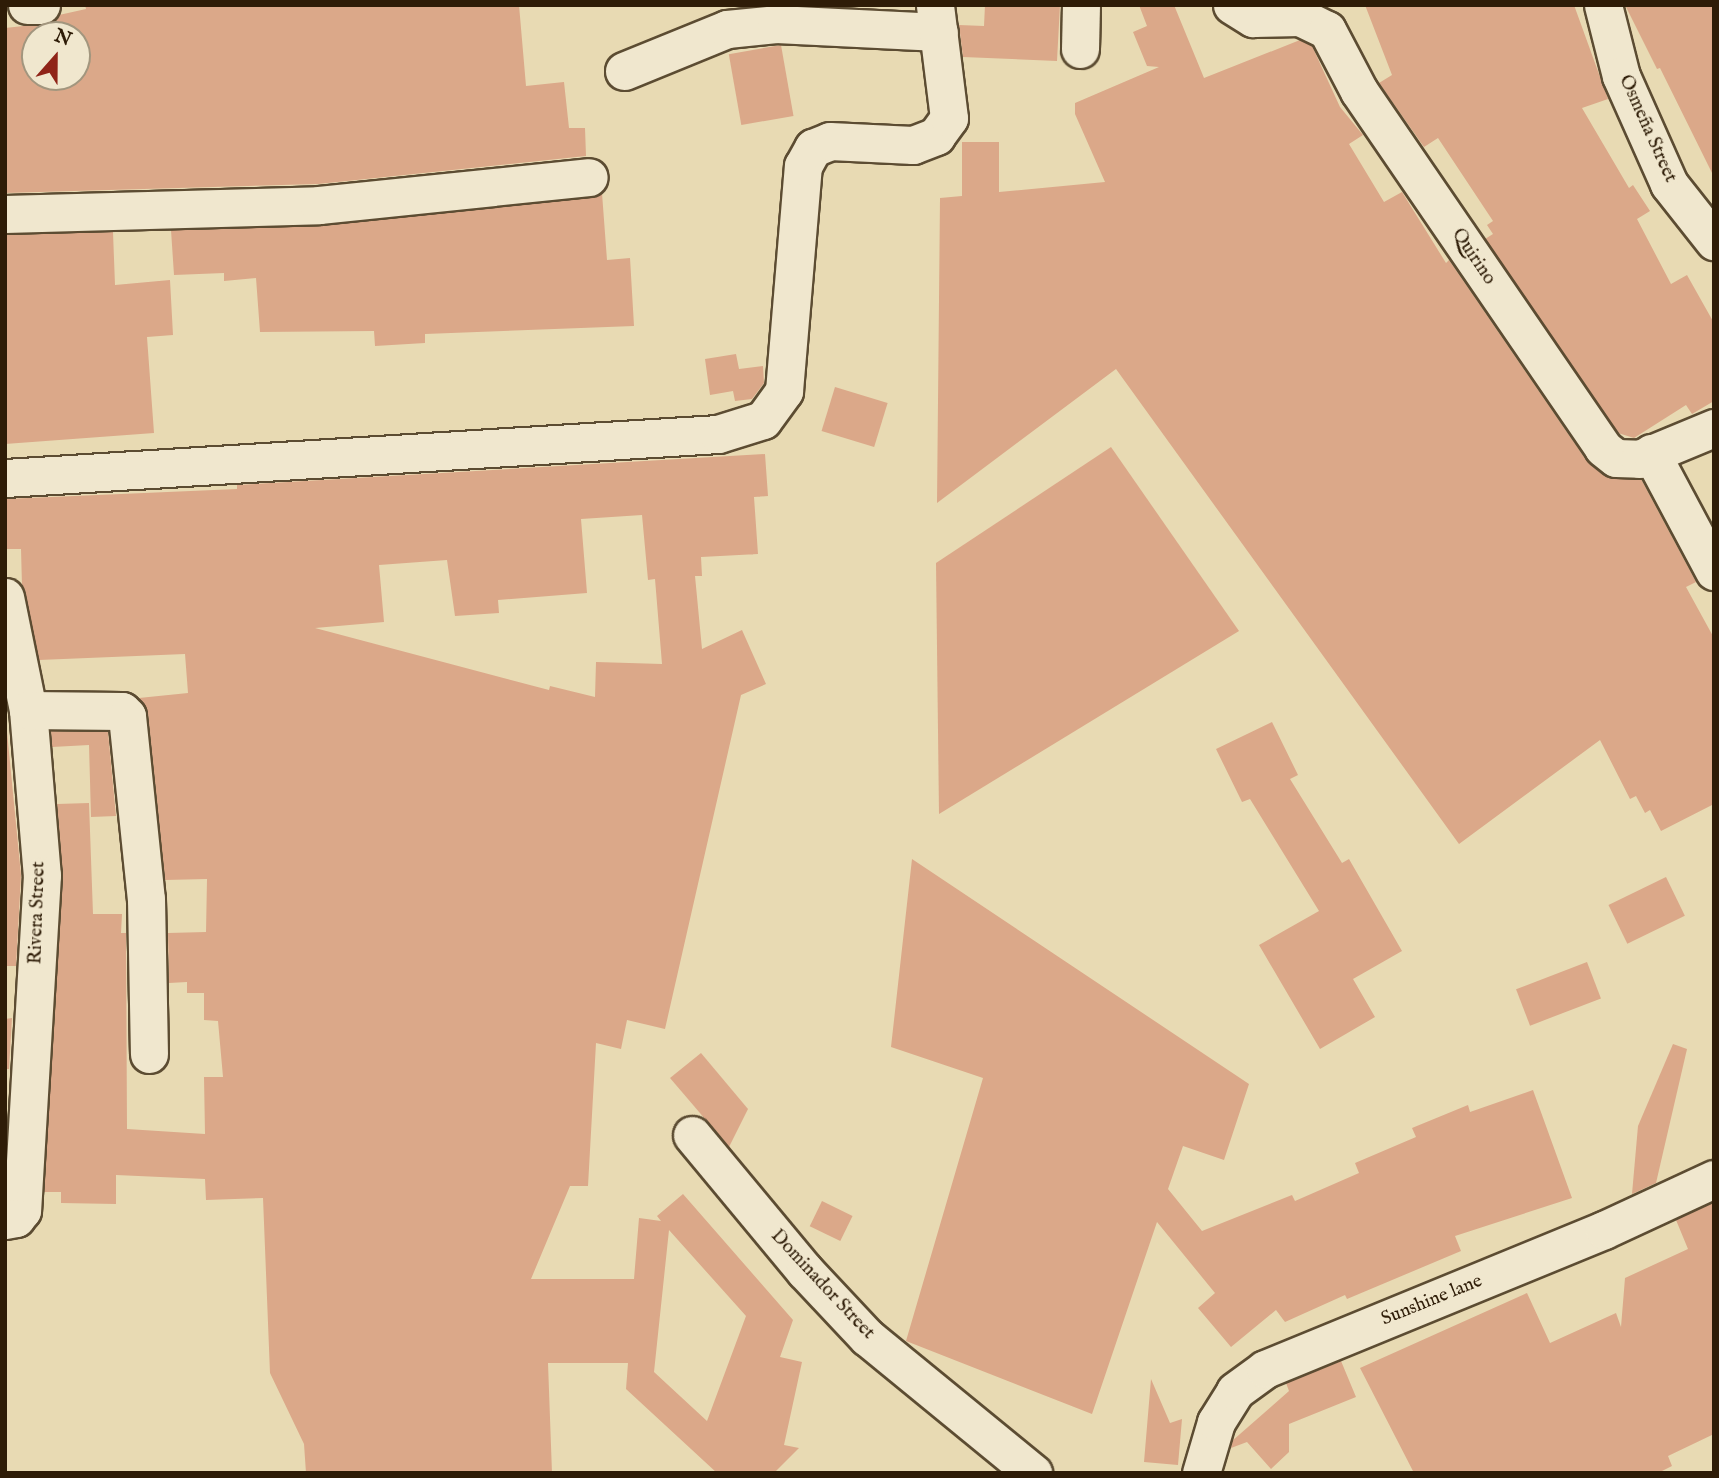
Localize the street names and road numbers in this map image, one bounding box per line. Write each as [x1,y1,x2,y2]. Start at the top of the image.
street label: Osmeña Street [1613,72,1681,186]
street label: Quirino [1446,225,1500,289]
street label: Rivera Street [25,861,51,965]
street label: Dominador Street [765,1225,879,1345]
street label: Sunshine lane [1378,1270,1486,1332]

